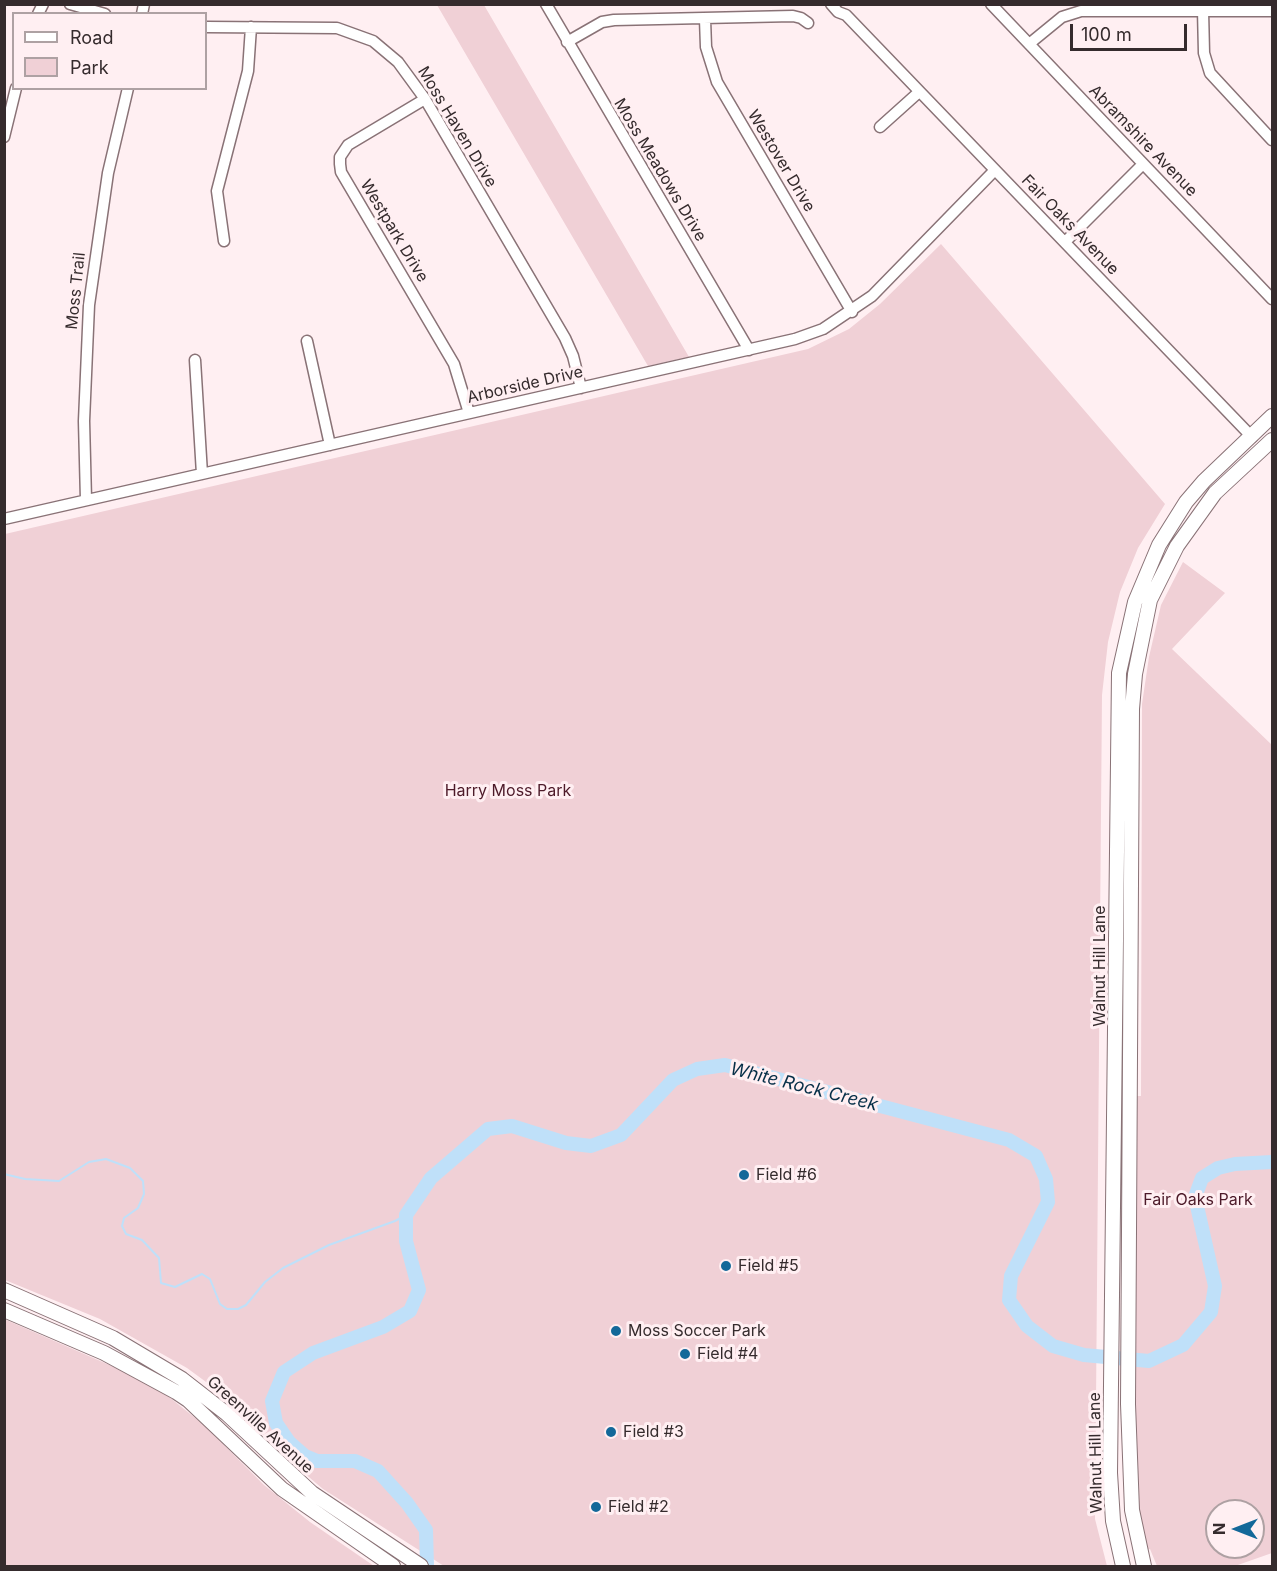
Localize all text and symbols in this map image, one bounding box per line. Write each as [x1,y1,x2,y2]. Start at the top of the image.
legend [12,12,207,90]
scale bar [1073,12,1190,50]
text: 100 m [1081,24,1132,45]
text: Road [70,27,113,48]
text: Park [70,57,109,78]
street label: Moss Haven Drive [413,63,501,191]
street label: Abramshire Avenue [1085,81,1201,201]
street label: Moss Meadows Drive [610,95,710,245]
street label: Westover Drive [743,107,819,215]
street label: Fair Oaks Avenue [1017,171,1123,279]
street label: Westpark Drive [356,176,432,286]
street label: Moss Trail [62,251,90,331]
street label: Arborside Drive [465,362,585,408]
park label: Harry Moss Park [445,781,571,801]
street label: Walnut Hill Lane [1090,905,1110,1027]
water label: White Rock Creek [728,1058,880,1116]
place label: Field #6 [756,1165,817,1185]
marker: Field #6 [737,1168,751,1182]
park label: Fair Oaks Park [1143,1190,1253,1210]
place label: Field #5 [738,1256,799,1276]
marker: Field #5 [719,1259,733,1273]
place label: Moss Soccer Park [628,1321,766,1341]
marker: Moss Soccer Park [609,1324,623,1338]
place label: Field #4 [697,1344,758,1364]
marker: Field #4 [678,1347,692,1361]
street label: Greenville Avenue [203,1372,317,1478]
street label: Walnut Hill Lane [1085,1392,1107,1514]
place label: Field #3 [623,1422,684,1442]
marker: Field #3 [604,1425,618,1439]
place label: Field #2 [608,1497,669,1517]
north arrow [1205,1499,1265,1559]
marker: Field #2 [589,1500,603,1514]
text: N [1209,1523,1229,1535]

